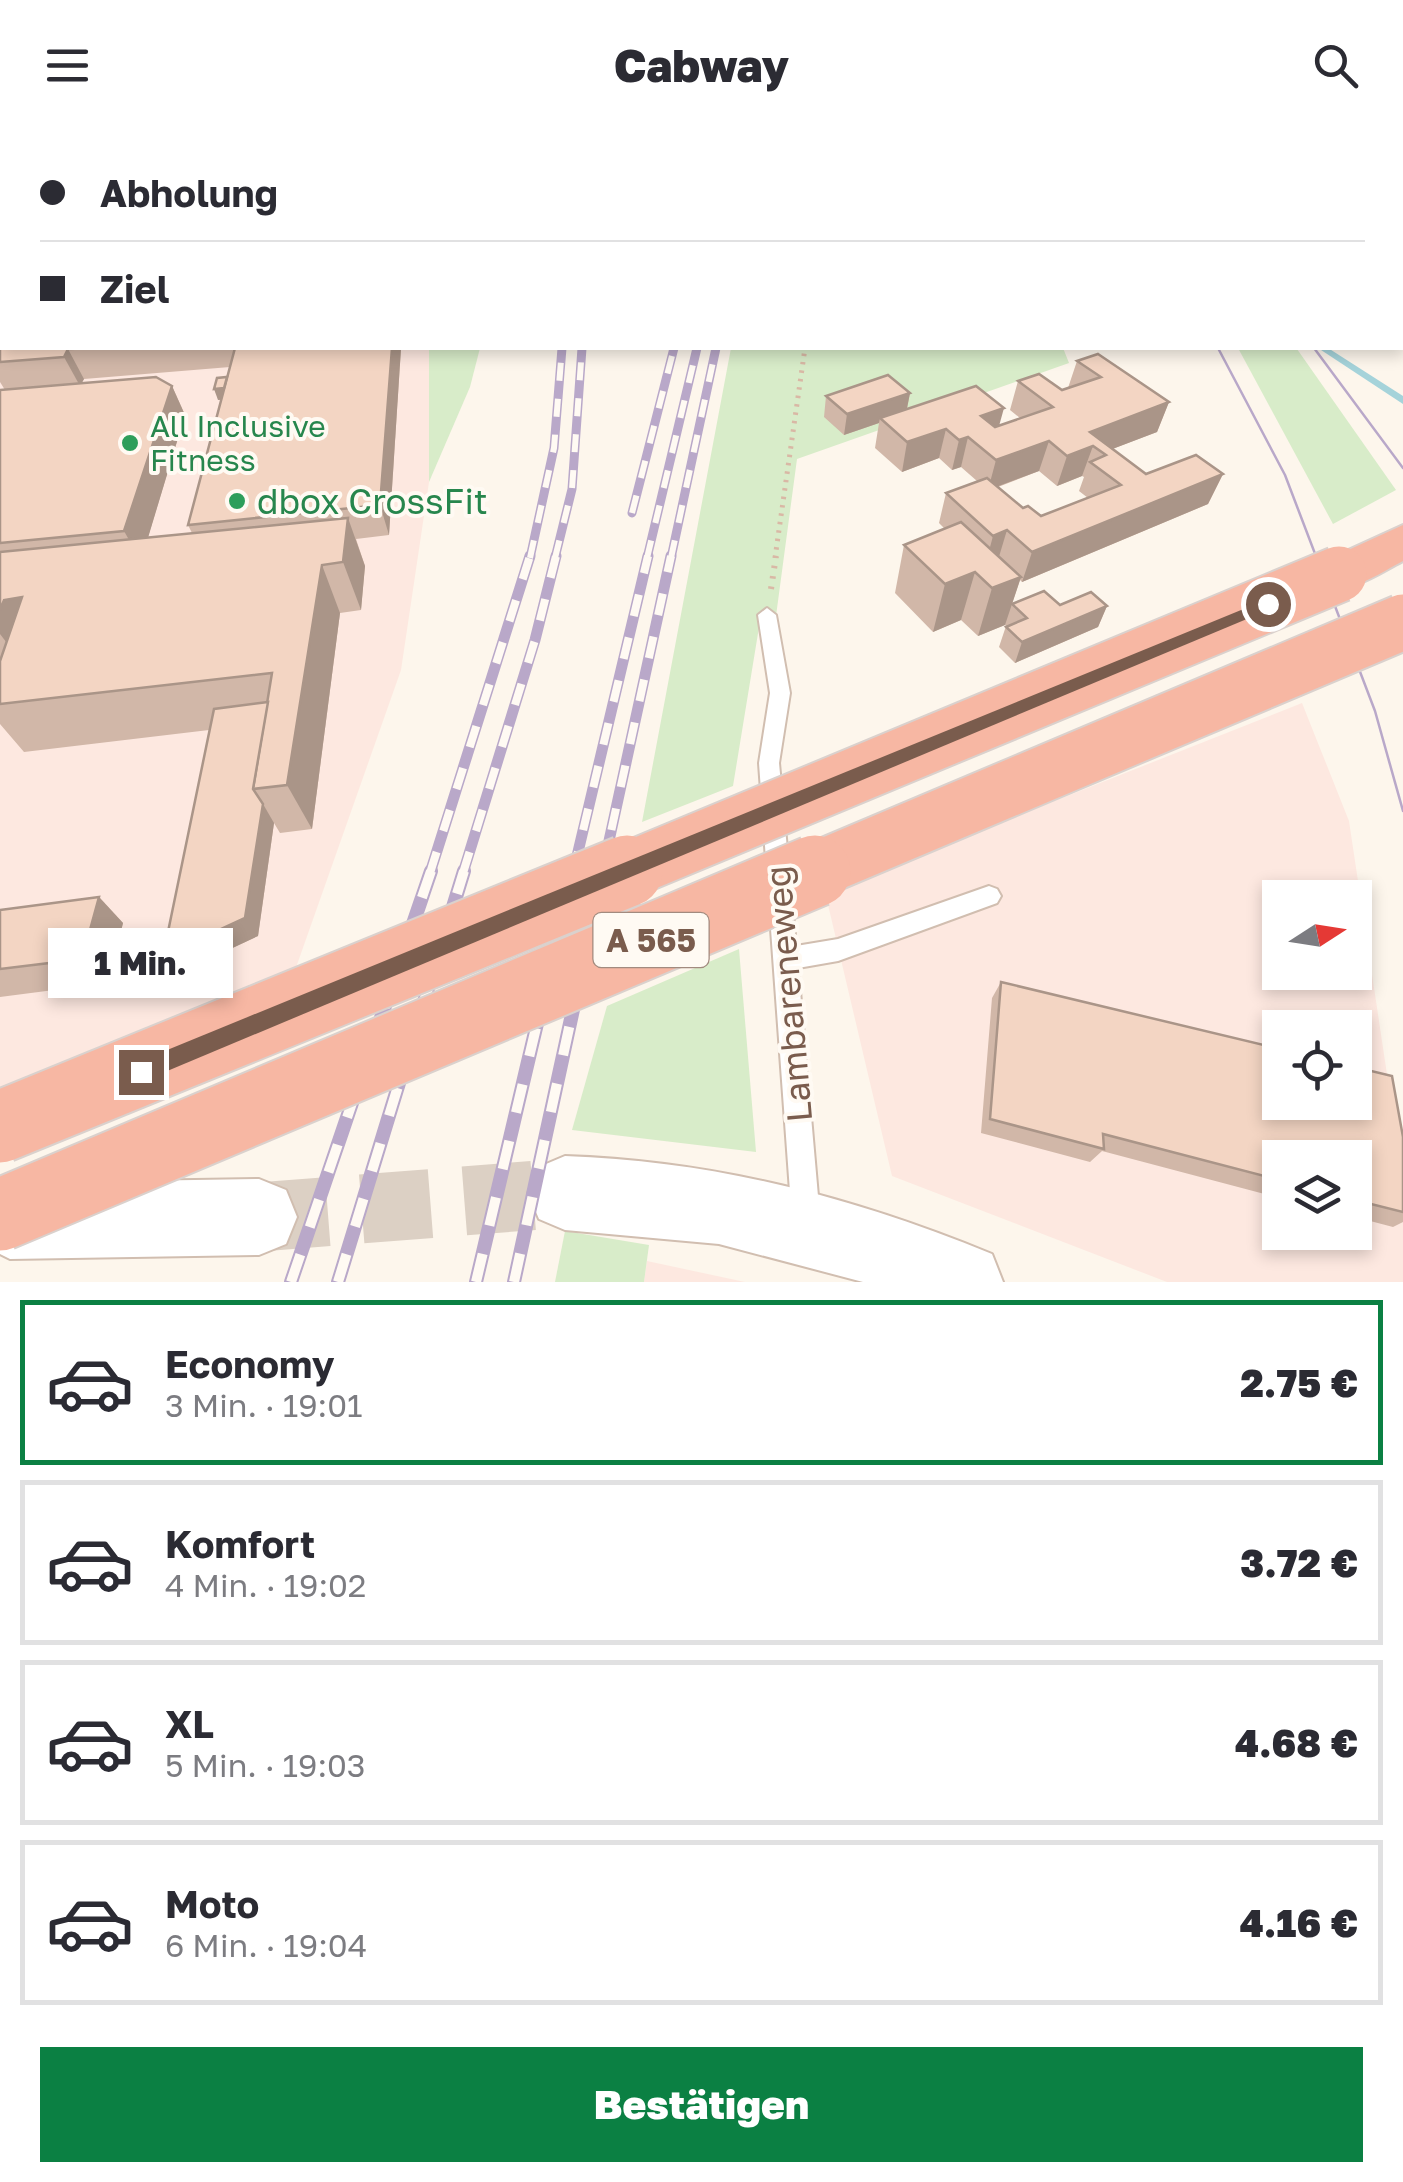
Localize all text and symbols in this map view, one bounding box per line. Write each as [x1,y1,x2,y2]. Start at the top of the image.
icon: menu [40,38,95,93]
text: Cabway [614,38,789,92]
icon: search [1308,38,1363,93]
text: Abholung [100,170,278,215]
text: Ziel [100,266,170,311]
place label: All Inclusive Fitness [150,408,326,478]
marker: All Inclusive Fitness [119,432,141,454]
place label: dbox CrossFit [257,480,488,522]
marker: dbox CrossFit [226,490,248,512]
route start [1246,582,1291,627]
street label: Lambareneweg [756,864,820,1124]
north arrow [1262,880,1372,990]
map controls [1262,880,1372,1250]
road number: A 565 [594,913,708,967]
callout: 1 Min. [48,927,234,997]
text: 1 Min. [94,944,187,982]
button: locate [1262,1010,1372,1120]
route end [119,1050,164,1095]
button: layers [1262,1140,1372,1250]
icon: car [45,1338,135,1428]
text: Economy [165,1341,334,1386]
text: 2.75 € [1240,1360,1358,1405]
text: 3 Min. · 19:01 [165,1386,363,1424]
icon: car [45,1518,135,1608]
text: Komfort [165,1521,315,1566]
text: 3.72 € [1240,1540,1358,1585]
text: 4 Min. · 19:02 [165,1566,366,1604]
icon: car [45,1698,135,1788]
text: XL [165,1701,214,1746]
text: 4.68 € [1235,1720,1358,1765]
text: 5 Min. · 19:03 [165,1746,366,1784]
icon: car [45,1878,135,1968]
text: Moto [165,1881,259,1926]
text: 4.16 € [1240,1900,1358,1945]
text: 6 Min. · 19:04 [165,1926,367,1964]
button: Bestätigen [40,2047,1363,2162]

